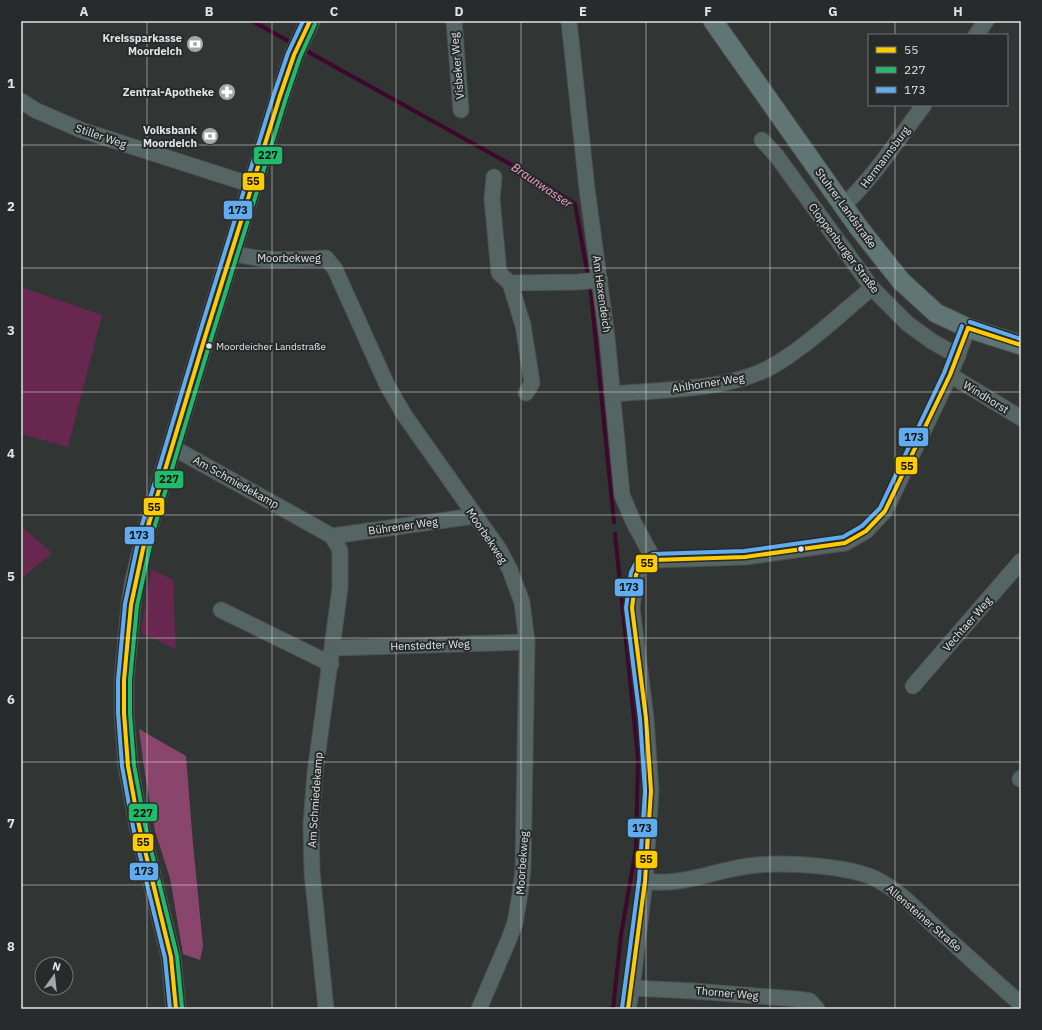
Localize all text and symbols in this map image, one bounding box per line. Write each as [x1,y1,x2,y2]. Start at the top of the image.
text: A [80,3,89,20]
text: B [205,3,214,20]
text: C [330,3,339,20]
text: D [454,3,464,20]
text: E [579,3,587,20]
text: F [704,3,712,20]
text: G [828,3,838,20]
text: H [953,3,963,20]
place label: Kreissparkasse Moordeich [103,31,182,58]
street label: Visbeker Weg [447,32,467,100]
bank icon: Kreissparkasse Moordeich [185,34,205,54]
legend [868,34,1008,106]
text: 55 [904,42,918,57]
text: 227 [904,62,926,77]
text: 1 [7,75,15,92]
pharmacy icon: Zentral-Apotheke [217,82,237,102]
text: 173 [904,82,926,97]
place label: Zentral-Apotheke [123,85,214,99]
street label: Stiller Weg [74,121,129,151]
place label: Volksbank Moordeich [143,123,198,150]
street label: Hermannsburg [857,123,913,191]
bank icon: Volksbank Moordeich [200,126,220,146]
line badge: 227 [253,146,283,165]
text: 227 [258,148,278,162]
water label: Braunwasser [509,159,576,211]
street label: Stuhrer Landstraße [812,165,880,251]
line badge: 55 [242,172,265,191]
text: 55 [246,174,260,188]
text: 2 [7,198,15,215]
line badge: 173 [223,200,253,220]
street label: Cloppenburger Straße [806,200,882,296]
text: 173 [228,203,248,217]
street label: Moorbekweg [257,251,321,265]
street label: Am Hexendeich [590,255,614,333]
text: 3 [7,322,15,339]
place label: Moordeicher Landstraße [216,340,326,353]
marker: Moordeicher Landstraße [204,341,214,351]
street label: Ahlhorner Weg [671,370,745,396]
street label: Windhorst [961,378,1011,416]
line badge: 173 [898,427,929,447]
text: 173 [904,430,924,444]
text: 4 [7,445,15,462]
street label: Am Schmiedekamp [191,453,281,511]
line badge: 55 [895,456,918,475]
text: 55 [900,459,914,473]
line badge: 227 [154,470,184,489]
text: 227 [159,472,179,486]
line badge: 55 [143,497,165,516]
text: 55 [147,500,161,514]
street label: Moorbekweg [463,506,511,566]
street label: Bührener Weg [367,514,439,538]
line badge: 173 [124,526,155,545]
text: 173 [129,528,149,542]
unlabelled marker [796,544,806,554]
line badge: 55 [635,554,658,573]
text: 55 [640,556,654,570]
text: 5 [7,568,15,585]
line badge: 173 [614,578,644,597]
text: 173 [619,580,639,594]
street label: Vechtaer Weg [939,594,995,654]
street label: Henstedter Weg [390,637,470,653]
text: 6 [7,691,15,708]
street label: Am Schmiedekamp [305,752,325,848]
line badge: 227 [128,803,158,822]
text: 227 [133,806,153,820]
text: 7 [7,815,15,832]
line badge: 173 [627,818,658,838]
text: 173 [632,821,652,835]
street label: Moorbekweg [513,831,531,895]
line badge: 55 [132,833,154,852]
text: 55 [136,835,150,849]
line badge: 55 [635,850,658,869]
text: 55 [639,852,653,866]
line badge: 173 [129,862,159,881]
text: 173 [134,864,154,878]
street label: Allensteiner Straße [883,881,965,955]
text: 8 [7,938,15,955]
north arrow [34,956,74,996]
text: N [51,959,62,974]
street label: Thorner Weg [695,983,759,1003]

